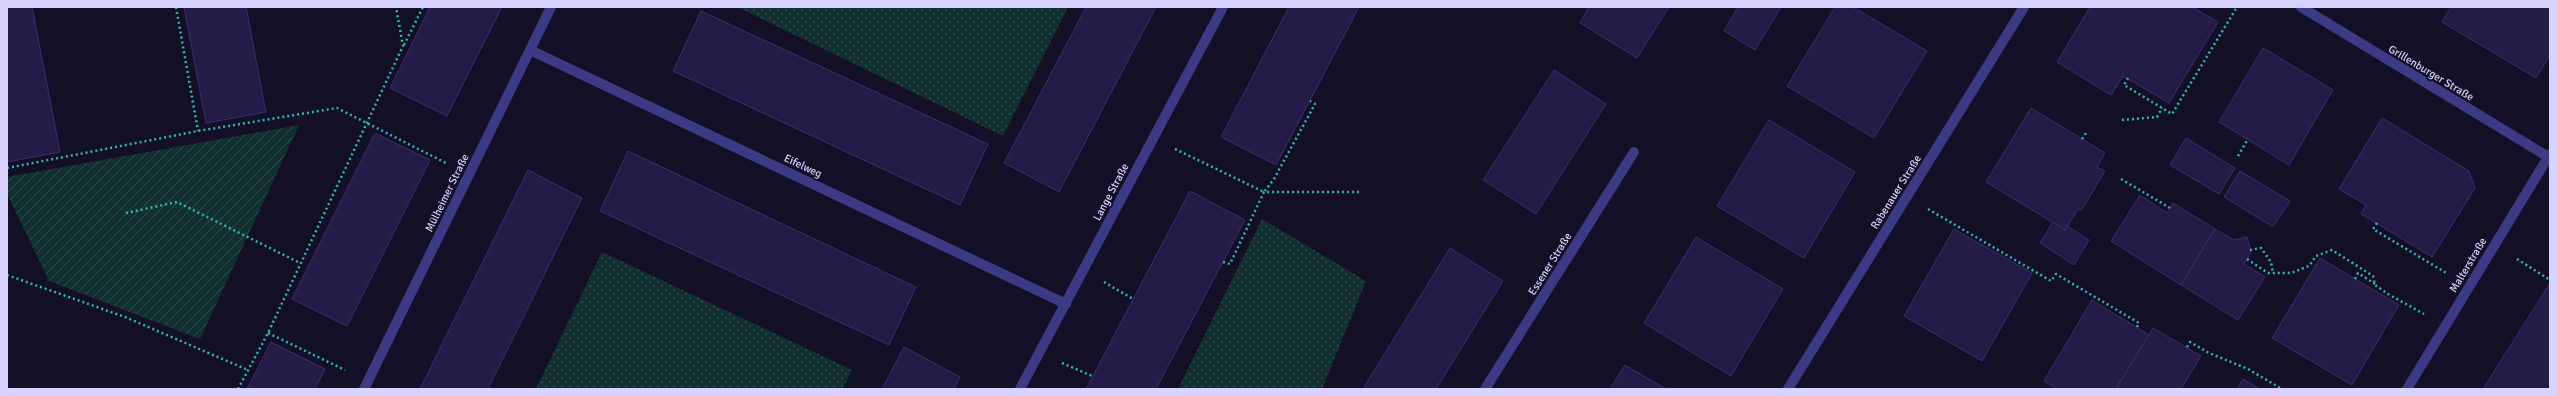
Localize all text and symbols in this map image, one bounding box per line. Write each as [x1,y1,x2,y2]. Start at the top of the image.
street label: Grillenburger Straße [2386,42,2476,104]
street label: Mülheimer Straße [422,152,472,234]
street label: Eifelweg [782,152,824,181]
street label: Rabenauer Straße [1868,153,1924,231]
street label: Lange Straße [1091,161,1131,223]
street label: Essener Straße [1526,230,1574,298]
street label: Malterstraße [2447,235,2489,295]

